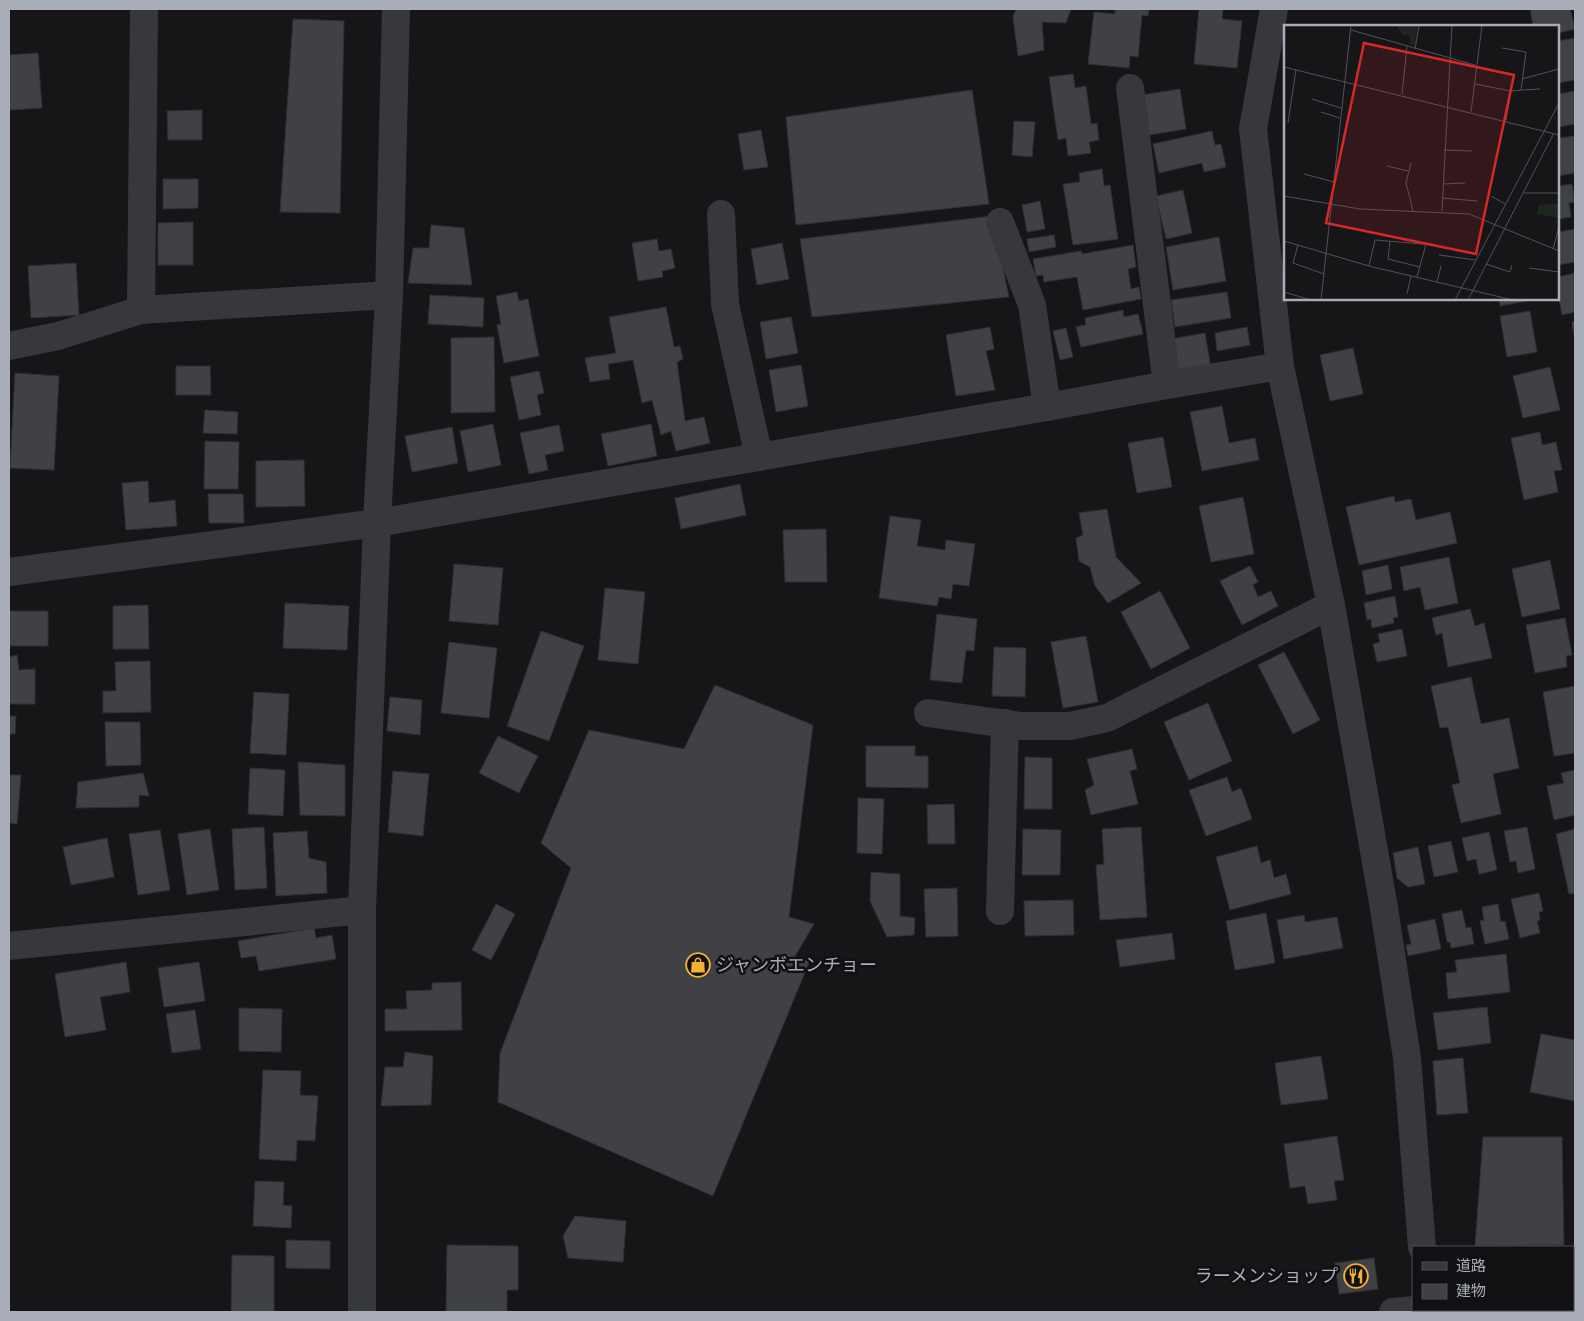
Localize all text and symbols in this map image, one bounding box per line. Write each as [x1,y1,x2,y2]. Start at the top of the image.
inset map [1284,25,1559,300]
shop icon: ジャンボエンチョー [685,952,711,978]
place label: ジャンボエンチョー [716,953,877,976]
legend [1412,1246,1574,1311]
text: 道路 [1456,1256,1486,1275]
restaurant icon: ラーメンショップ [1343,1263,1369,1289]
place label: ラーメンショップ [1195,1264,1338,1287]
text: 建物 [1456,1281,1486,1300]

